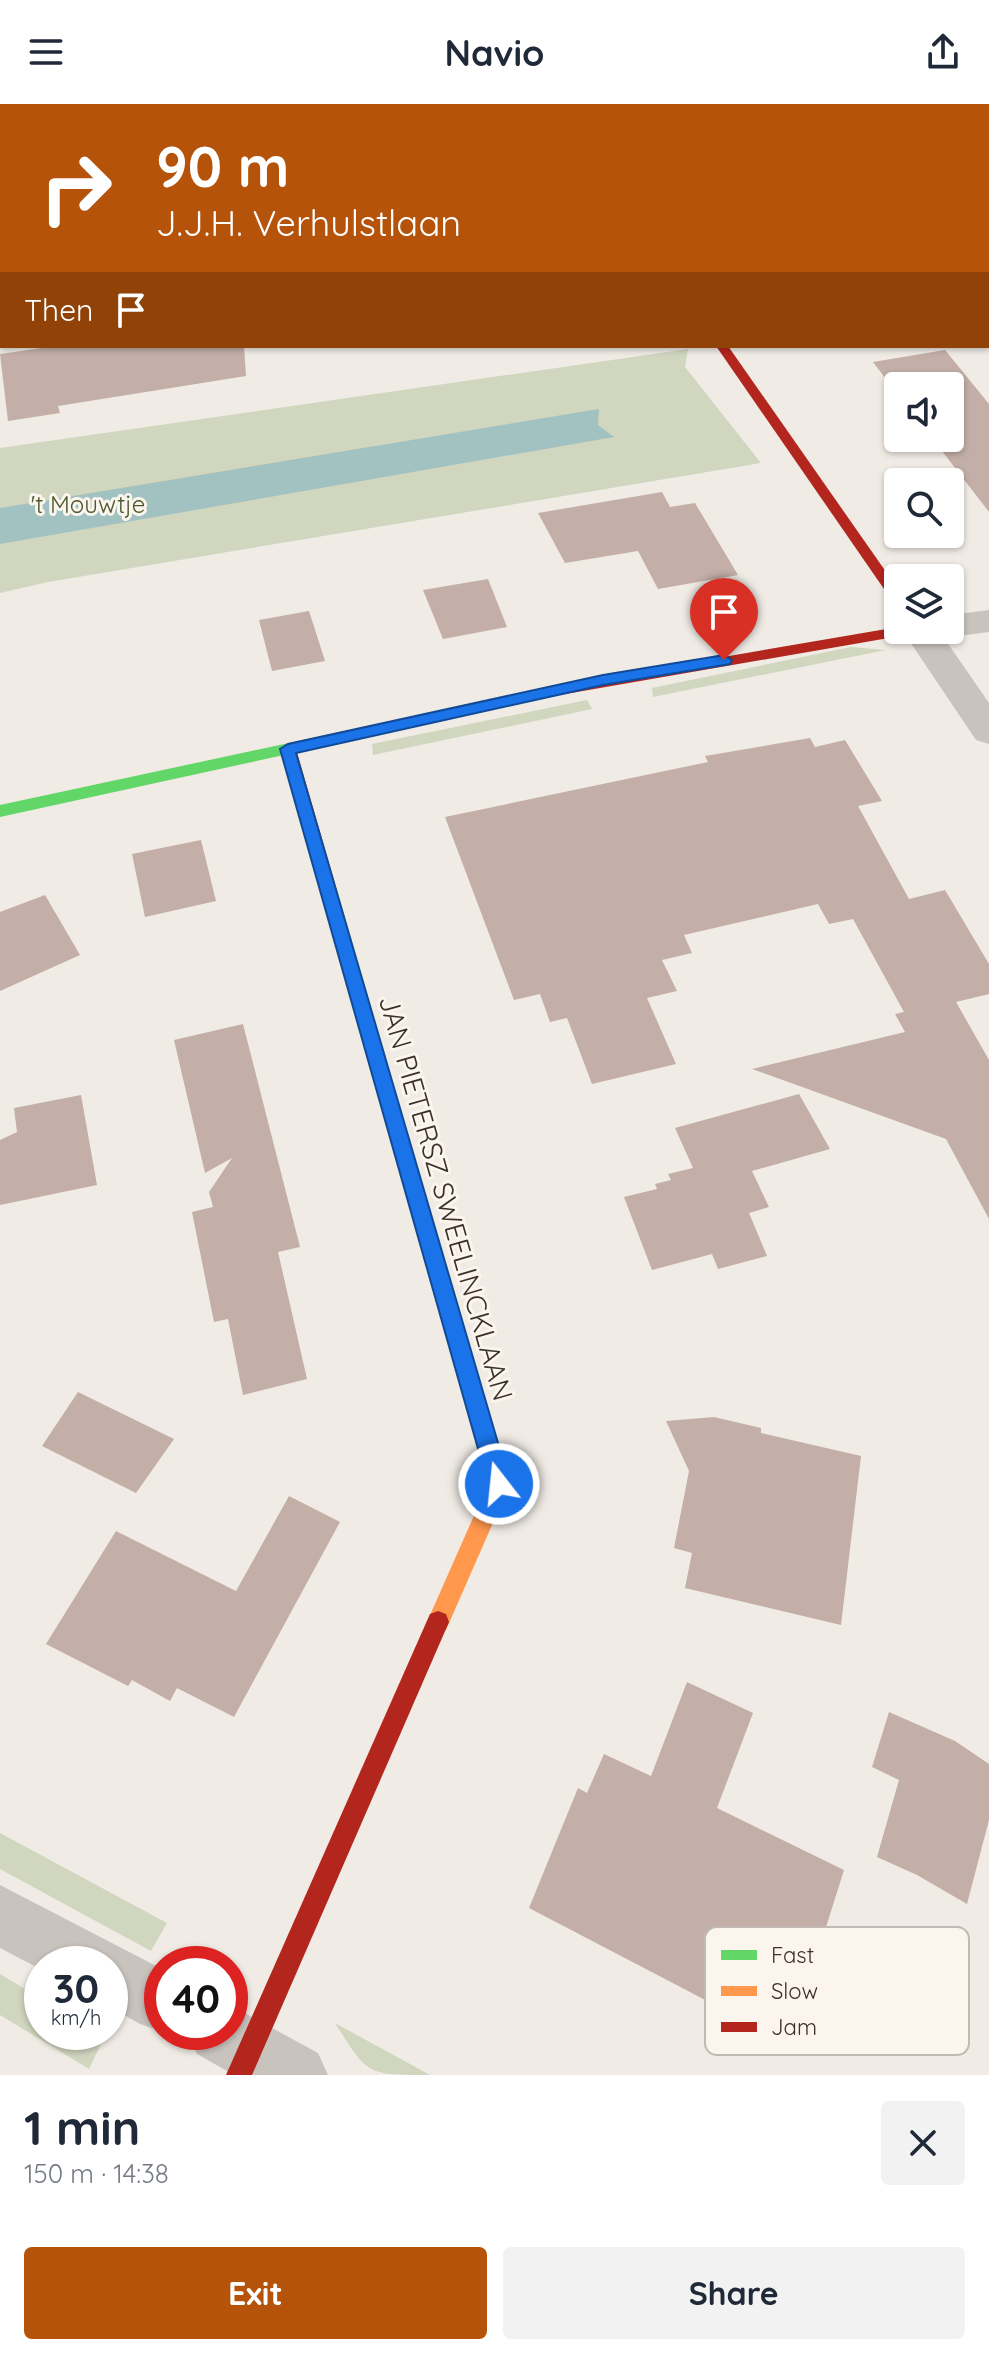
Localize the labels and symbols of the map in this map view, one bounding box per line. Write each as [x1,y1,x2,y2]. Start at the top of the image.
park label: 't Mouwtje [31,489,145,519]
pin [690,578,758,660]
street label: JAN PIETERSZ SWEELINCKLAAN [372,991,521,1404]
position arrow [457,1442,541,1526]
legend [705,1927,969,2055]
text: Fast [771,1941,814,1969]
speed limit sign: 40 [144,1946,248,2050]
text: Slow [771,1977,818,2005]
text: Jam [771,2013,817,2041]

